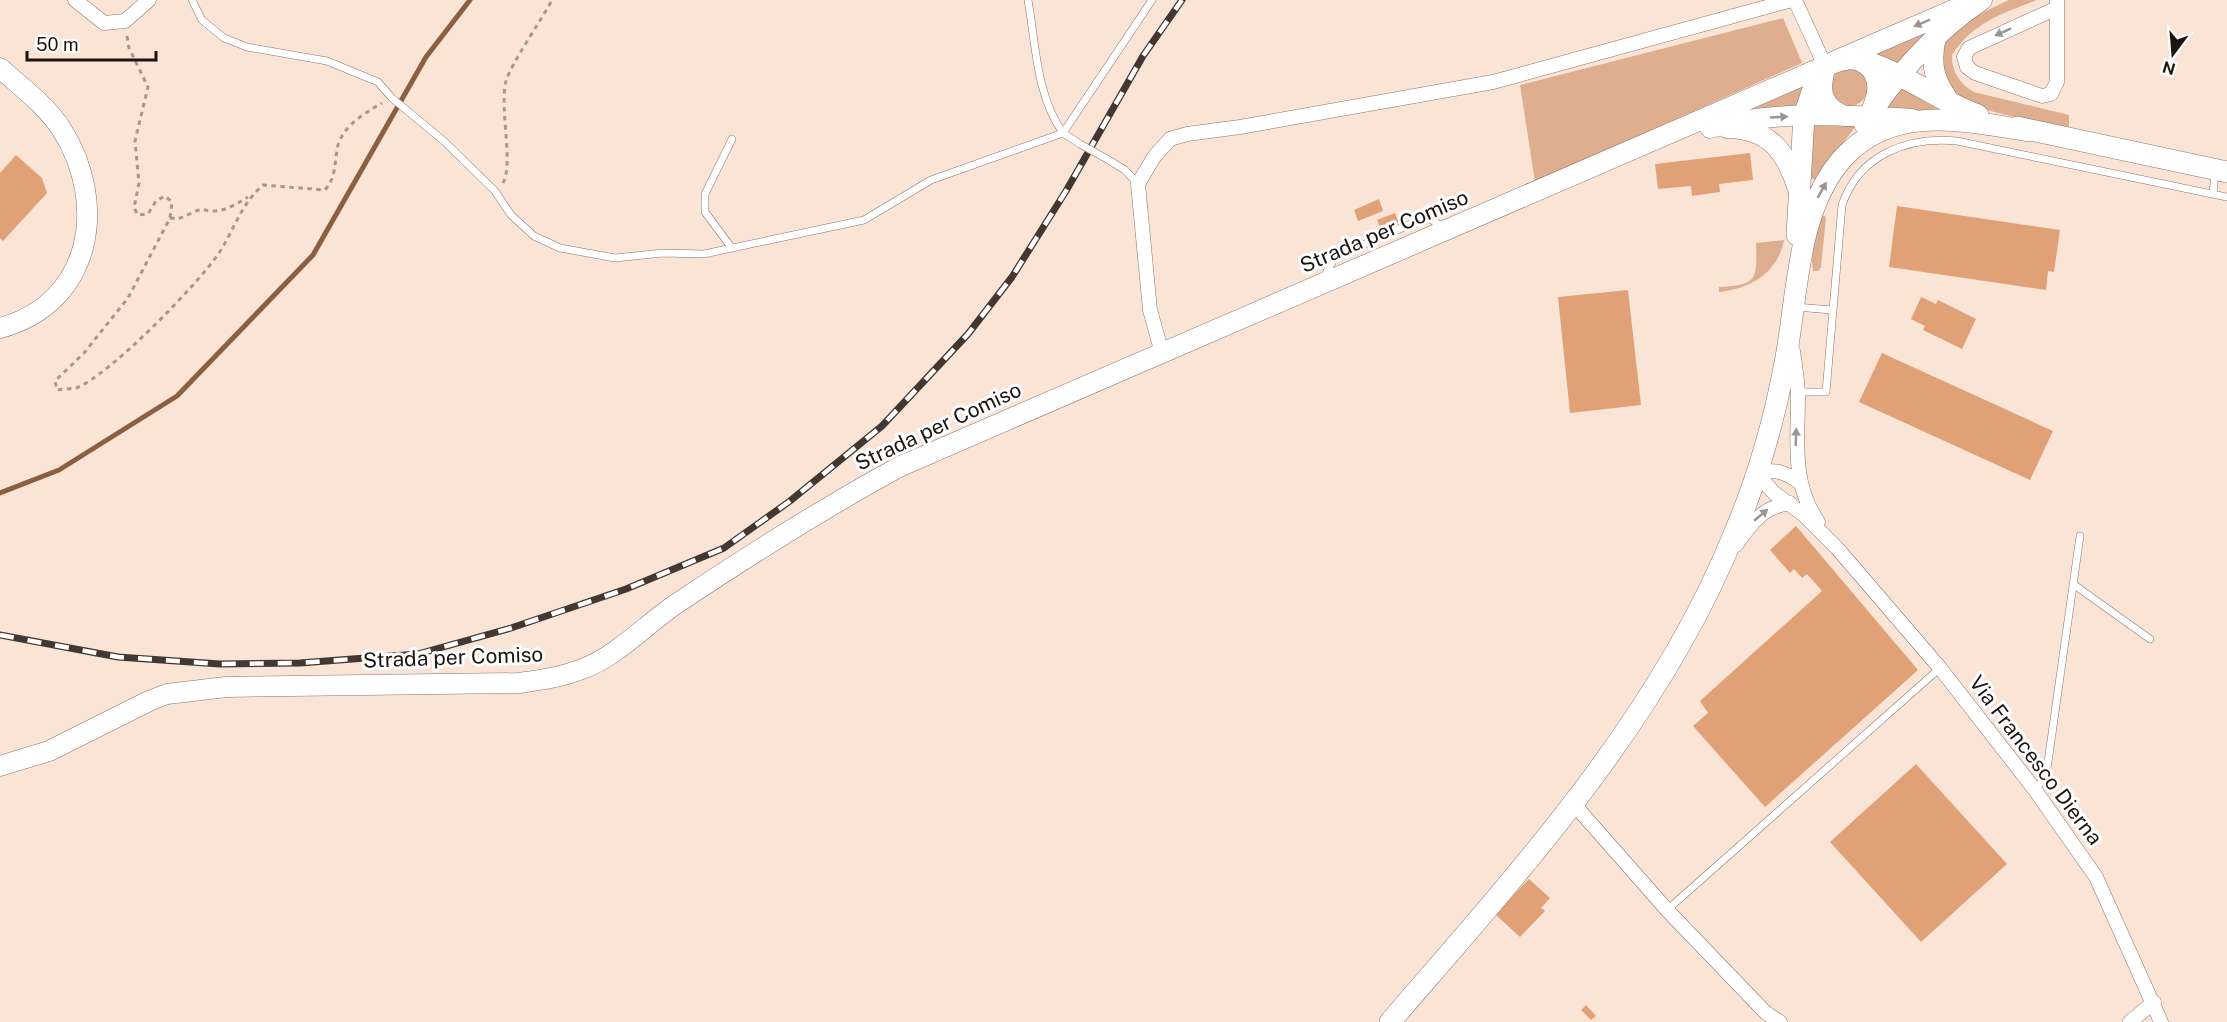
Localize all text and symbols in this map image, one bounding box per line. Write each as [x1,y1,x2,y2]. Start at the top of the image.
one-way arrow [1913,19,1931,28]
scale bar [27,24,156,62]
north arrow [2143,24,2203,84]
one-way arrow [1994,27,2012,37]
text: 50 m [36,34,79,55]
text: N [2160,57,2178,79]
one-way arrow [1770,113,1789,122]
one-way arrow [1817,181,1827,198]
street label: Strada per Comiso [1296,184,1472,278]
street label: Strada per Comiso [851,377,1025,475]
one-way arrow [1791,427,1801,446]
one-way arrow [1753,509,1769,522]
street label: Strada per Comiso [362,641,544,673]
street label: Via Francesco Dierna [1964,670,2108,850]

